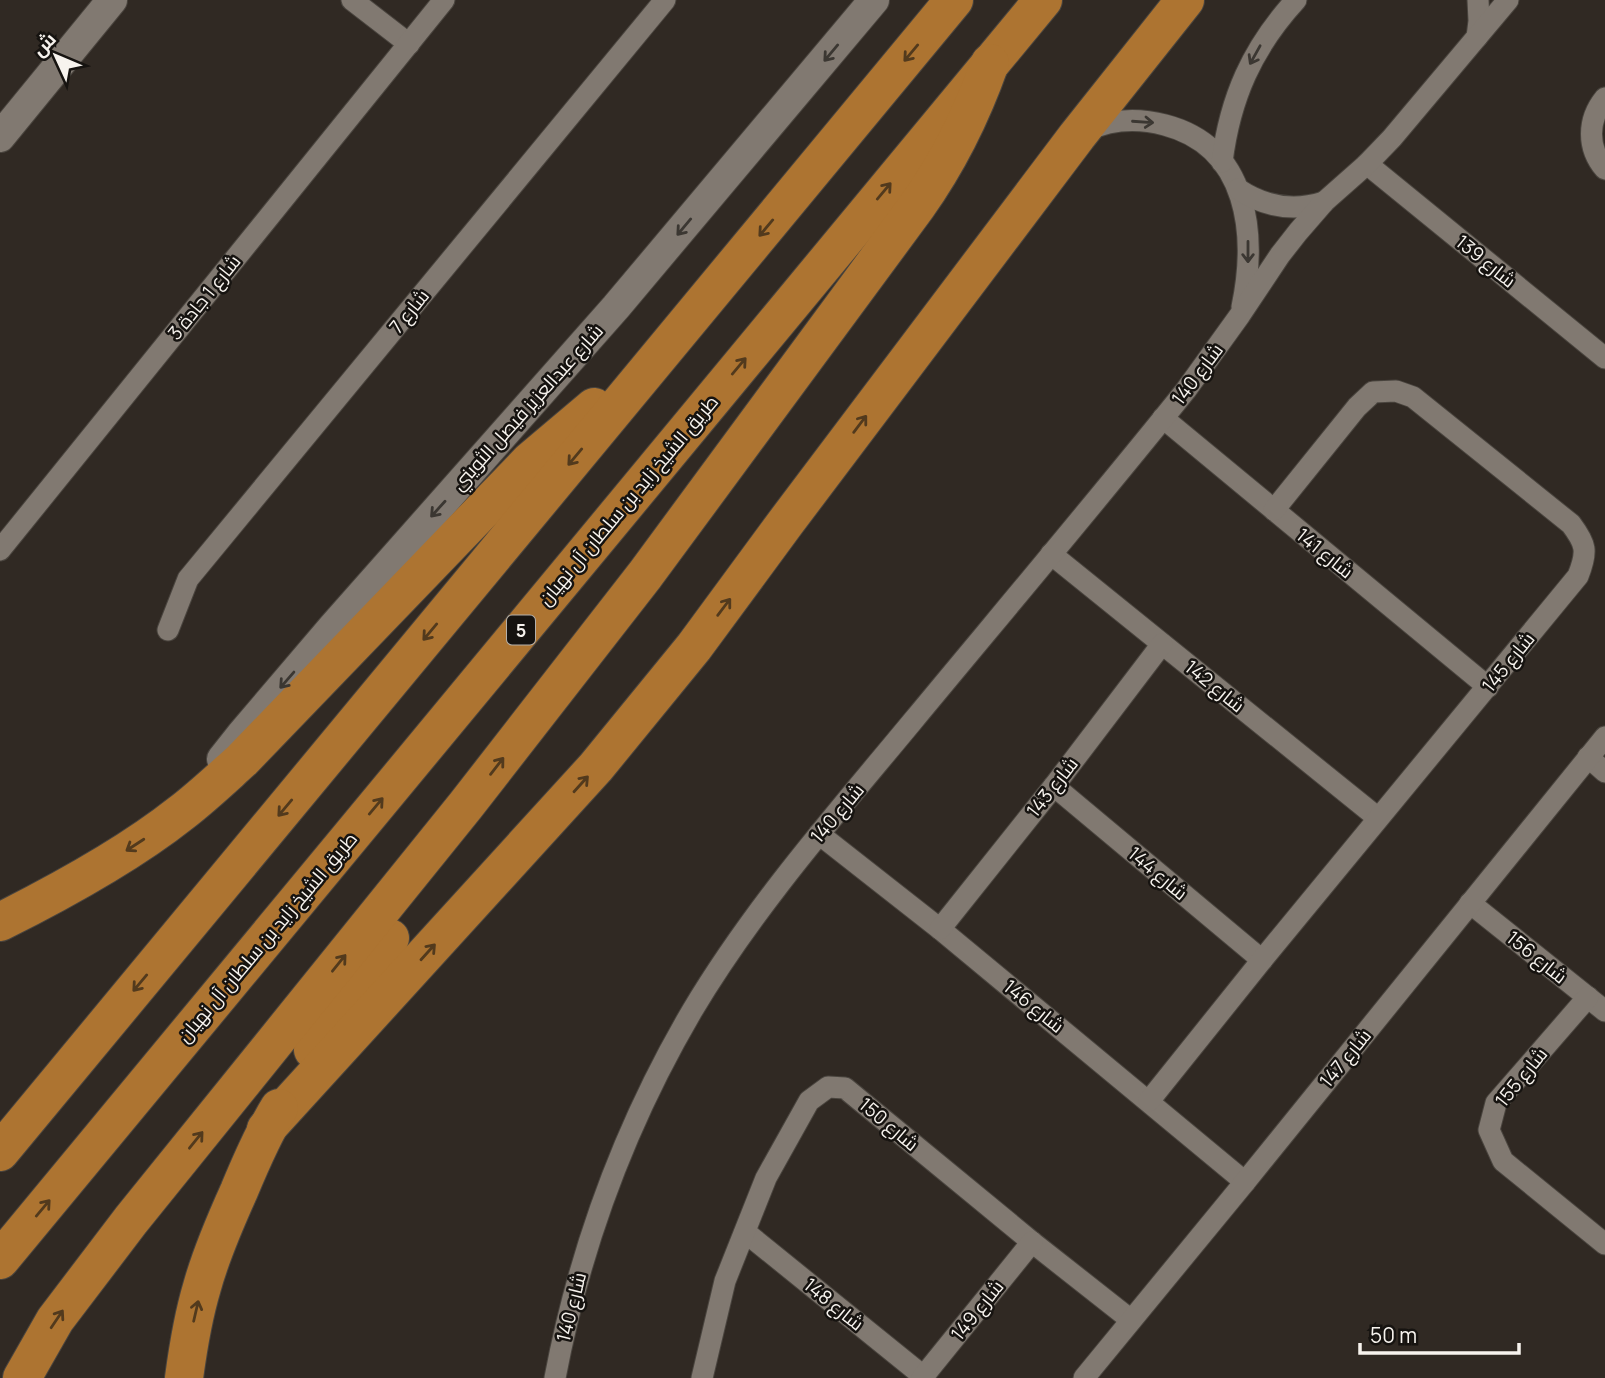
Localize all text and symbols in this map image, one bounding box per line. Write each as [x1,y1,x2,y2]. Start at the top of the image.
north arrow [21,21,91,91]
text: ش [26,26,62,62]
one-way arrow [823,43,838,61]
one-way arrow [903,43,919,61]
one-way arrow [1248,44,1261,65]
one-way arrow [1131,116,1154,129]
one-way arrow [877,182,892,200]
one-way arrow [676,218,692,236]
one-way arrow [758,218,773,236]
street label: شارع 139 [1450,229,1522,294]
one-way arrow [1241,240,1255,263]
street label: شارع 1 جادة 3 [162,249,247,346]
street label: شارع 7 [383,283,436,339]
street label: شارع عبدالعزيز فيصل الثويني [445,318,610,497]
street label: شارع 140 [1165,338,1229,411]
one-way arrow [731,357,747,375]
street label: طريق الشيخ زايد بن سلطان آل نهيان [532,389,725,611]
one-way arrow [852,416,867,434]
one-way arrow [568,448,584,466]
one-way arrow [430,499,446,517]
street label: شارع 141 [1290,522,1359,585]
one-way arrow [717,598,732,617]
road number: 5 [507,616,535,644]
one-way arrow [423,623,438,641]
street label: شارع 145 [1476,627,1541,698]
street label: شارع 142 [1179,654,1250,719]
one-way arrow [279,670,295,688]
street label: شارع 143 [1020,752,1084,823]
one-way arrow [489,757,504,776]
one-way arrow [573,775,589,793]
street label: شارع 140 [804,778,870,849]
one-way arrow [368,797,384,815]
one-way arrow [278,798,293,816]
street label: طريق الشيخ زايد بن سلطان آل نهيان [171,826,364,1048]
one-way arrow [126,838,145,853]
street label: شارع 144 [1122,840,1193,906]
street label: شارع 156 [1501,925,1573,990]
one-way arrow [420,943,436,961]
one-way arrow [331,954,347,972]
one-way arrow [132,973,148,991]
street label: شارع 146 [998,974,1070,1039]
street label: شارع 147 [1313,1023,1378,1094]
street label: شارع 155 [1489,1042,1554,1113]
street label: شارع 150 [853,1091,924,1157]
one-way arrow [188,1131,204,1149]
one-way arrow [36,1199,51,1217]
street label: شارع 140 [550,1270,593,1345]
street label: شارع 148 [798,1272,869,1337]
street label: شارع 149 [945,1274,1010,1346]
one-way arrow [190,1300,203,1323]
one-way arrow [49,1310,64,1329]
scale bar [1360,1312,1519,1356]
text: 50 m [1370,1321,1417,1349]

